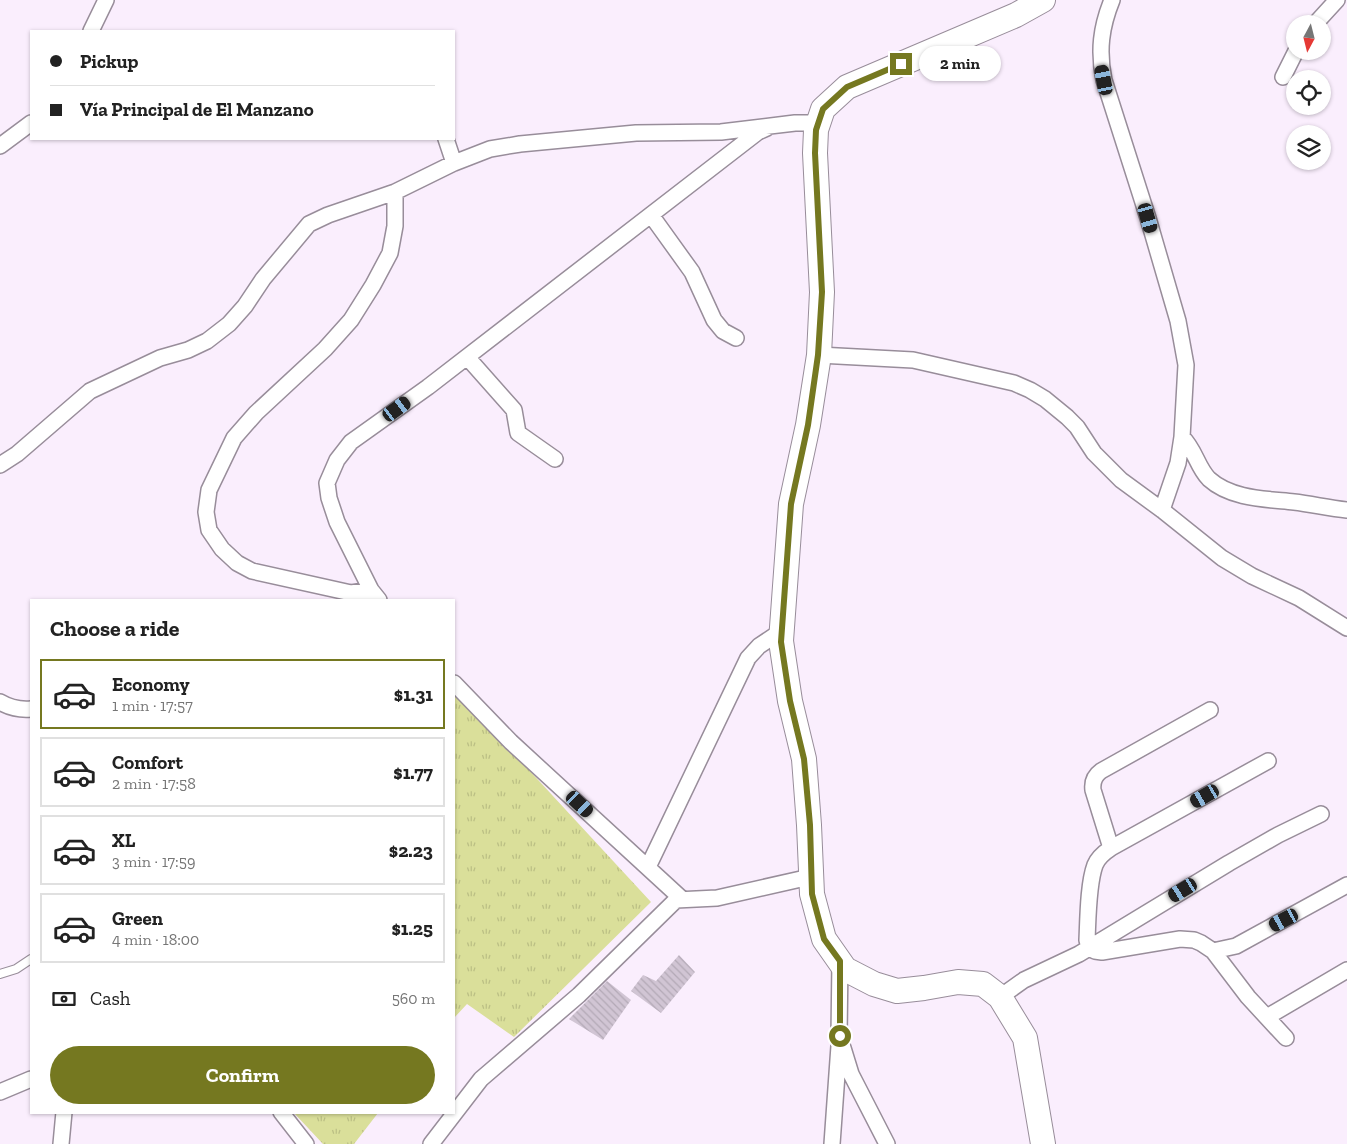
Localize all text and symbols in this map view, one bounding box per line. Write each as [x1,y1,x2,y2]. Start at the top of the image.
north arrow [1286,15,1331,60]
map controls [1286,15,1331,170]
callout: 2 min [918,46,1001,82]
text: Pickup [80,50,138,73]
route end [890,53,912,75]
text: 2 min [940,54,980,73]
car [1093,64,1114,96]
button: locate [1286,70,1331,115]
text: Vía Principal de El Manzano [80,98,314,121]
button: layers [1286,125,1331,170]
car [1136,202,1159,234]
car [380,394,413,424]
text: Choose a ride [50,615,180,642]
icon: car [52,672,97,717]
text: Economy [112,673,190,696]
text: $1.31 [394,683,433,706]
text: 1 min · 17:57 [112,696,193,715]
icon: car [52,750,97,795]
text: Comfort [112,751,183,774]
text: $1.77 [393,761,433,784]
text: 2 min · 17:58 [112,774,196,793]
car [1188,782,1221,810]
car [563,788,596,820]
icon: car [52,828,97,873]
text: XL [112,829,135,852]
text: $2.23 [389,839,433,862]
text: 3 min · 17:59 [112,852,195,871]
car [1166,876,1199,904]
icon: car [52,906,97,951]
car [1267,906,1300,934]
text: Green [112,907,163,930]
text: $1.25 [392,917,433,940]
text: 4 min · 18:00 [112,930,199,949]
icon: cash [50,985,78,1013]
text: Cash [90,987,130,1010]
text: 560 m [392,989,435,1008]
route start [829,1025,851,1047]
button: Confirm [50,1046,435,1104]

